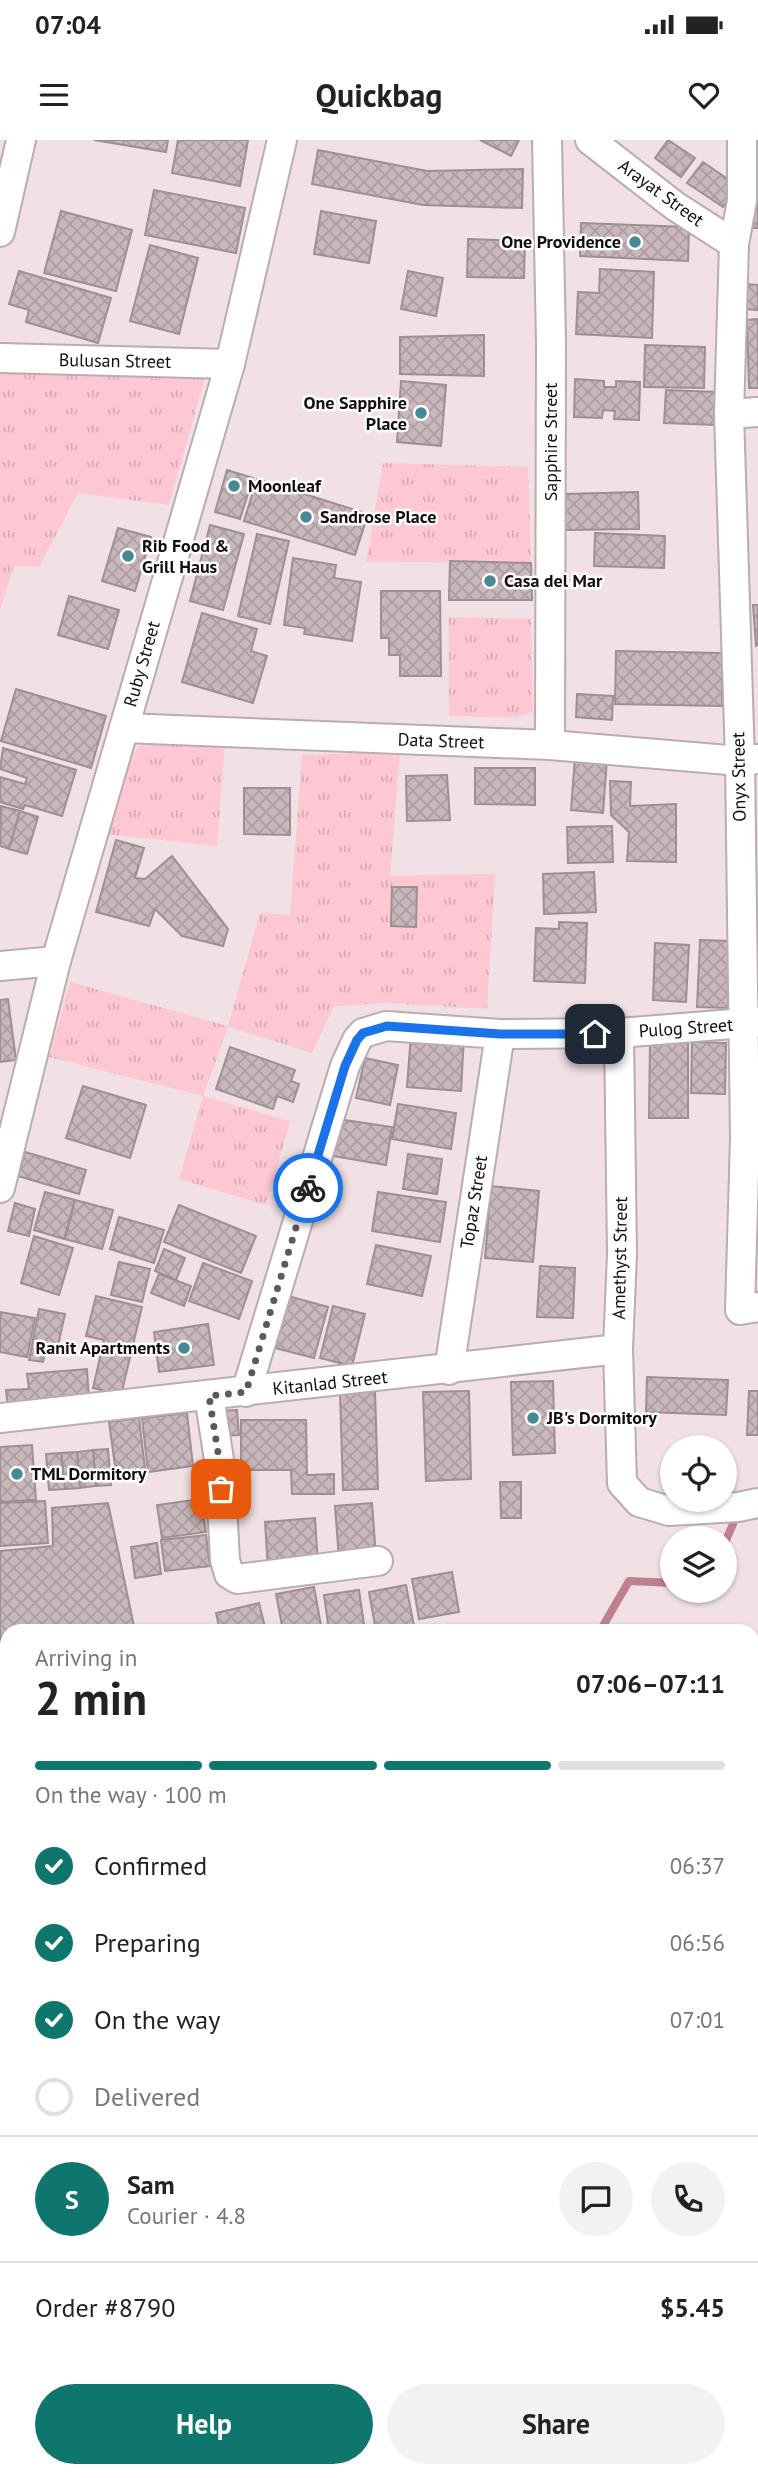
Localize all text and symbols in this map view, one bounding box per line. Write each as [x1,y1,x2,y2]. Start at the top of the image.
text: 07:04 [35,8,101,41]
text: Quickbag [315,74,443,116]
icon: menu [35,76,73,114]
icon: heart [685,76,723,114]
street label: Arayat Street [614,154,708,231]
place label: One Providence [501,230,621,253]
marker: One Providence [627,234,643,250]
street label: Bulusan Street [59,348,171,373]
street label: Sapphire Street [539,383,562,501]
place label: One Sapphire Place [303,391,407,435]
marker: One Sapphire Place [413,405,429,421]
place label: Moonleaf [248,474,322,497]
marker: Moonleaf [226,478,242,494]
place label: Sandrose Place [320,505,436,528]
marker: Sandrose Place [298,509,314,525]
place label: Rib Food & Grill Haus [142,534,229,578]
marker: Rib Food & Grill Haus [120,548,136,564]
place label: Casa del Mar [504,569,603,592]
marker: Casa del Mar [482,573,498,589]
street label: Ruby Street [118,618,165,709]
street label: Data Street [397,727,485,754]
street label: Onyx Street [726,732,751,822]
pin [565,1004,625,1064]
street label: Pulog Street [638,1013,734,1042]
icon: home [576,1015,614,1053]
courier [273,1153,343,1223]
street label: Topaz Street [455,1154,492,1250]
icon: bike [289,1169,327,1207]
street label: Amethyst Street [607,1196,632,1320]
place label: Ranit Apartments [35,1336,170,1359]
marker: Ranit Apartments [176,1340,192,1356]
street label: Kitanlad Street [271,1365,388,1400]
place label: JB's Dormitory [546,1406,657,1429]
marker: JB's Dormitory [525,1410,541,1426]
map controls [660,1435,737,1603]
button: locate [660,1435,737,1512]
pin [191,1459,251,1519]
place label: TML Dormitory [31,1462,147,1485]
marker: TML Dormitory [9,1466,25,1482]
icon: bag [202,1470,240,1508]
button: layers [660,1526,737,1603]
text: Arriving in [35,1643,137,1672]
text: 07:06–07:11 [576,1667,725,1700]
text: 2 min [35,1668,147,1728]
text: On the way · 100 m [35,1780,227,1809]
icon: check [35,1847,73,1885]
text: Confirmed [94,1849,207,1882]
text: 06:37 [670,1851,725,1880]
icon: check [35,1924,73,1962]
text: Preparing [94,1926,201,1959]
text: 06:56 [670,1928,725,1957]
icon: check [35,2001,73,2039]
text: On the way [94,2003,220,2036]
text: 07:01 [670,2005,725,2034]
text: Delivered [94,2080,200,2113]
button: chat [559,2162,633,2236]
button: phone [651,2162,725,2236]
text: Sam [127,2168,175,2201]
text: S [65,2183,79,2216]
text: Courier · 4.8 [127,2201,246,2230]
text: Order #8790 [35,2291,175,2324]
text: $5.45 [660,2291,725,2324]
button: Help [35,2384,373,2464]
button: Share [387,2384,725,2464]

